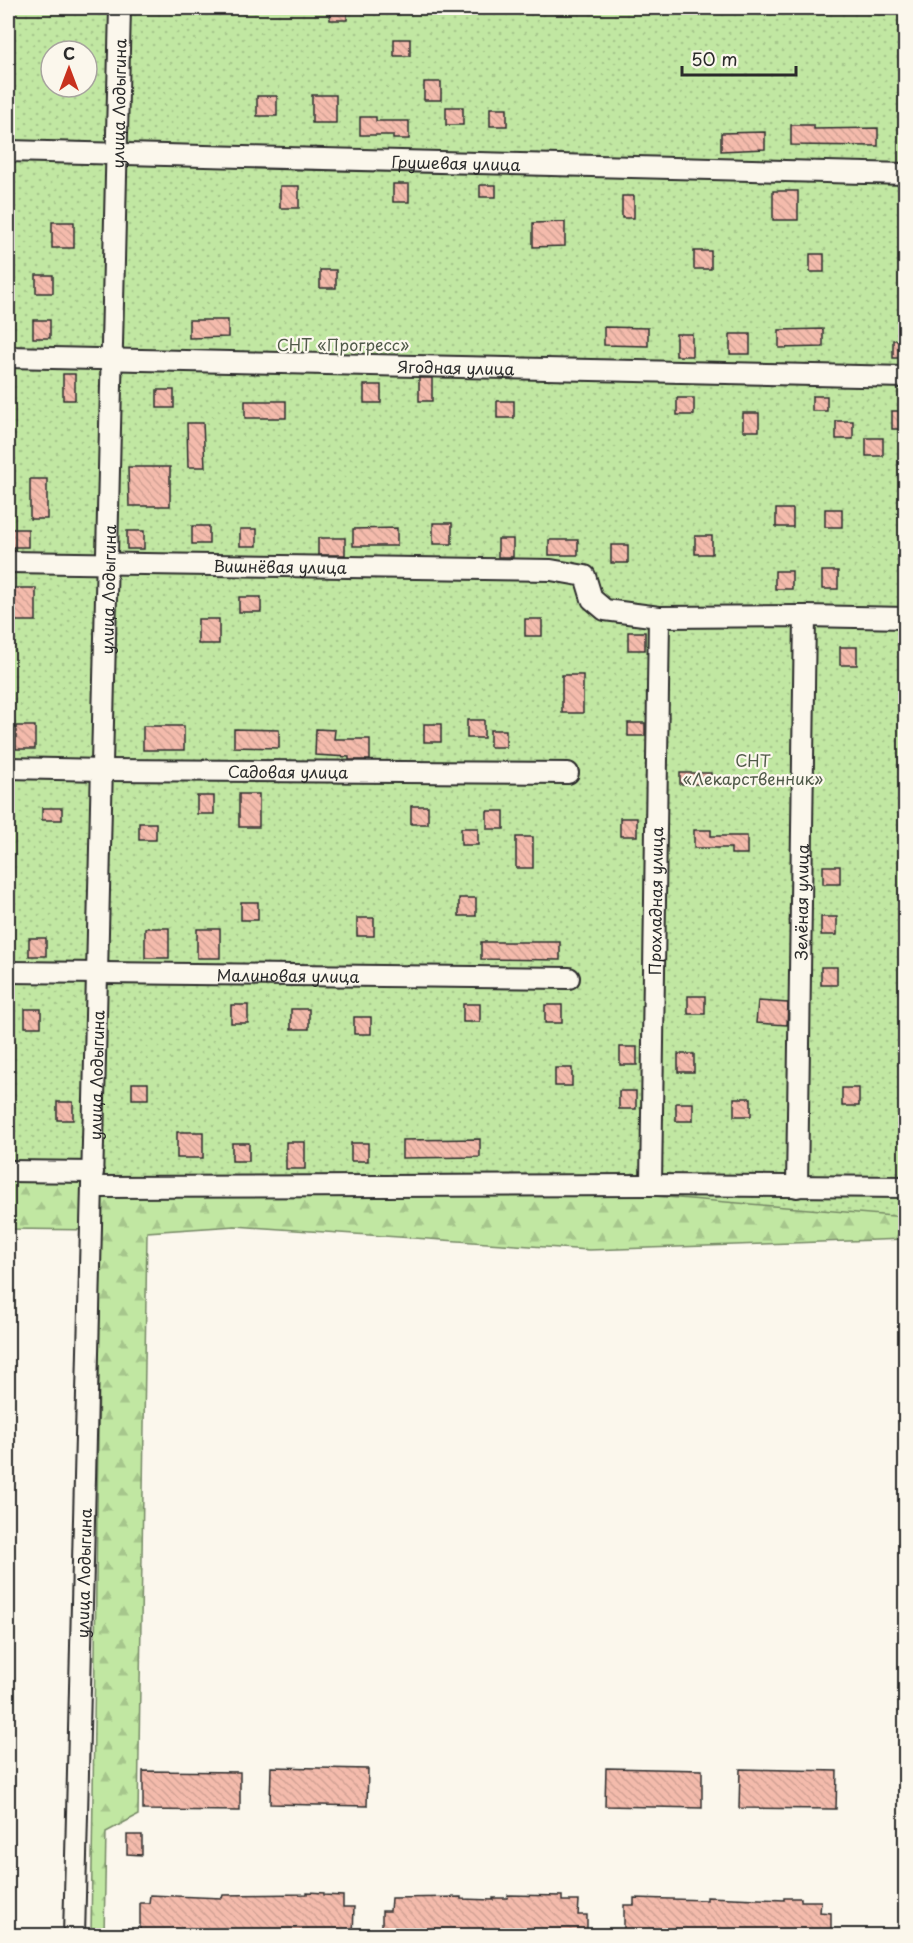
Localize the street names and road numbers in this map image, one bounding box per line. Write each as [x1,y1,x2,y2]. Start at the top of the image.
street label: улица Лодыгина [105,38,131,169]
street label: Грушевая улица [391,149,521,176]
street label: Ягодная улица [397,354,515,380]
street label: улица Лодыгина [94,524,121,655]
street label: Вишнёвая улица [213,553,347,579]
street label: Садовая улица [228,759,348,784]
street label: Прохладная улица [642,827,668,975]
street label: Зелёная улица [788,844,814,960]
street label: Малиновая улица [217,962,359,988]
street label: улица Лодыгина [82,1010,110,1140]
street label: улица Лодыгина [70,1508,97,1638]

